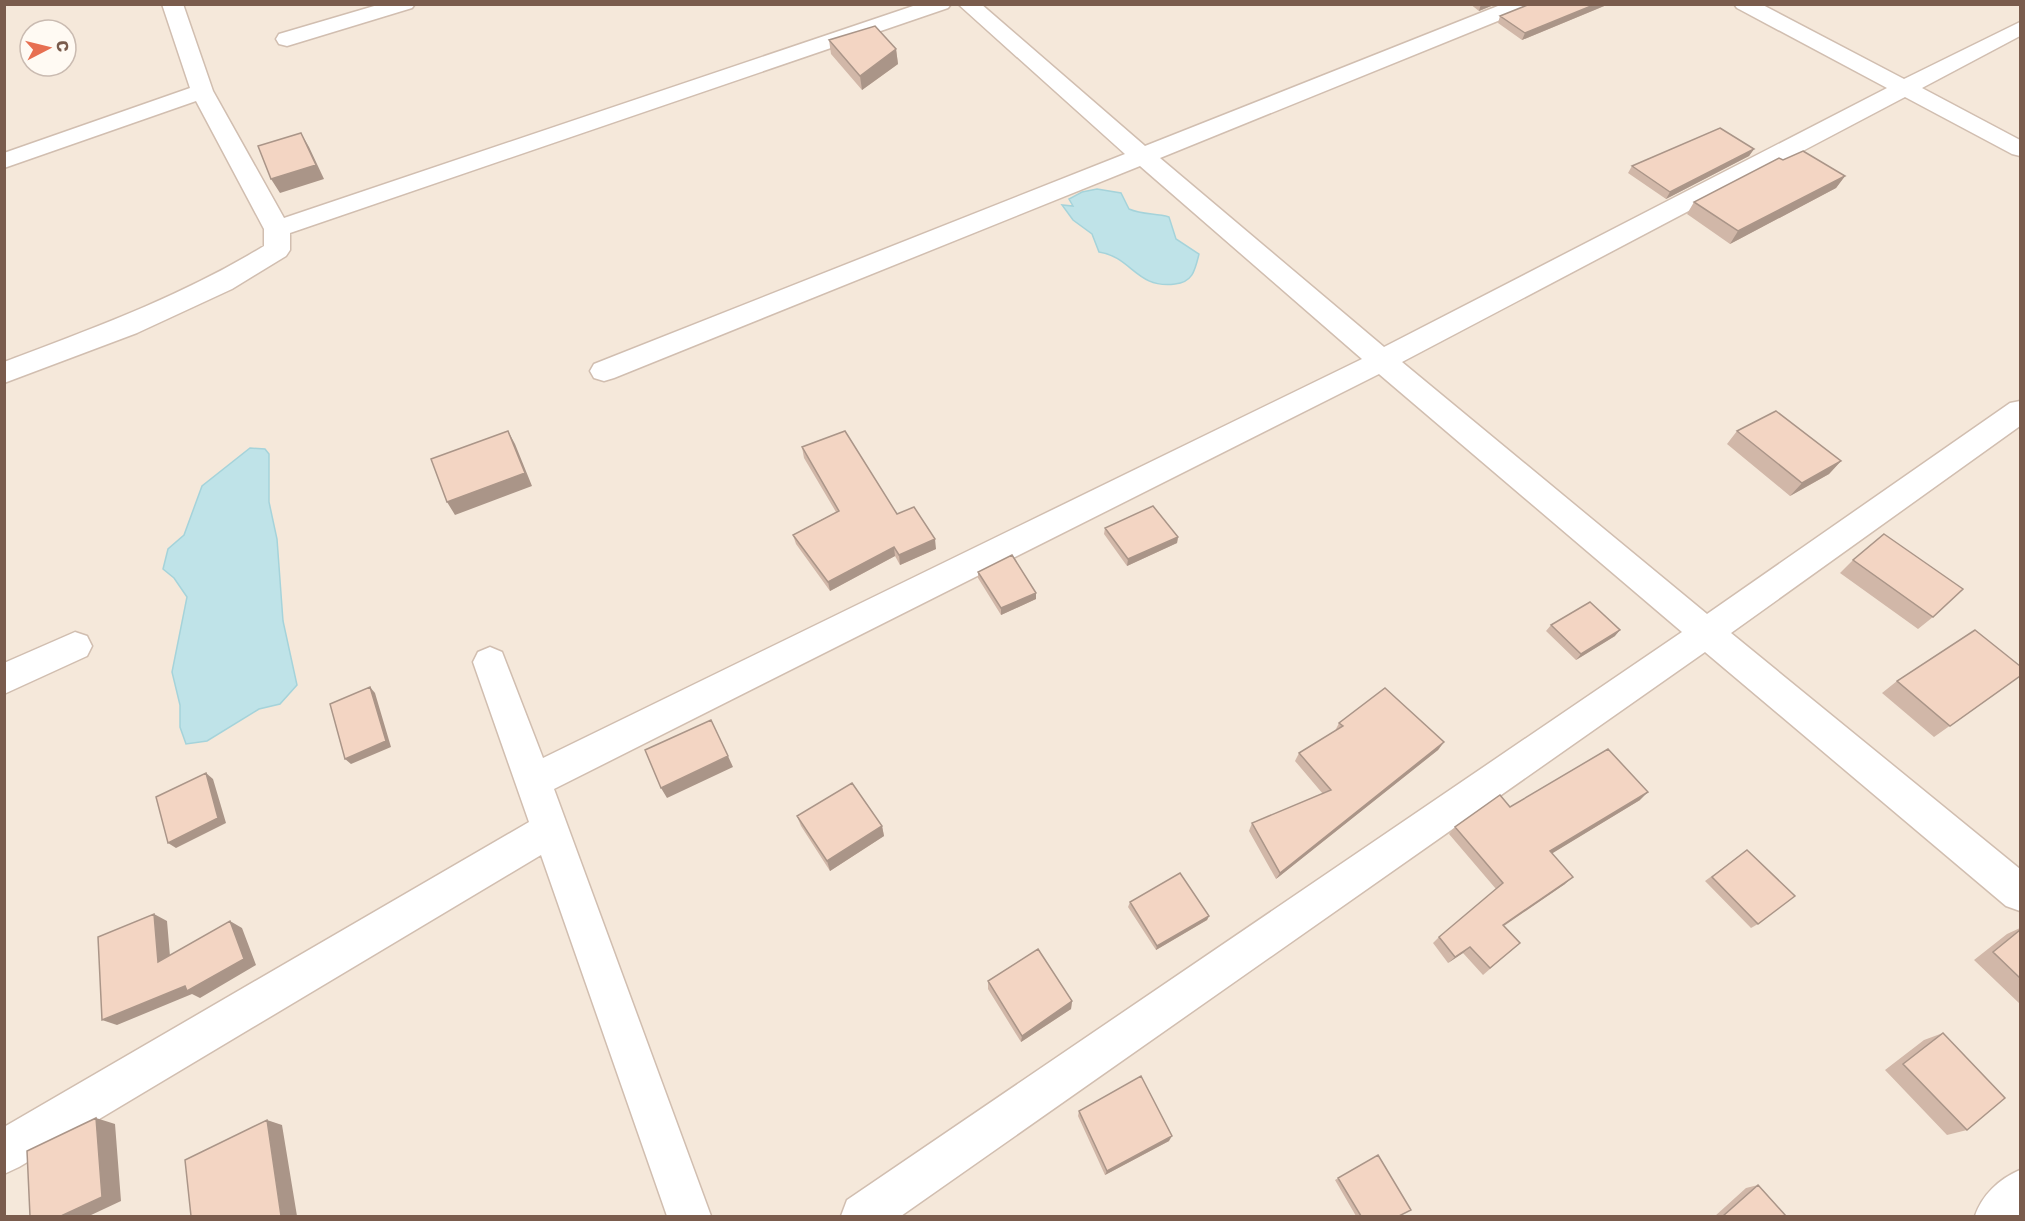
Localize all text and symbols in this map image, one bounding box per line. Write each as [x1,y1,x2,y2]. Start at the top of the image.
north arrow [18,18,78,78]
text: С [52,39,73,53]

